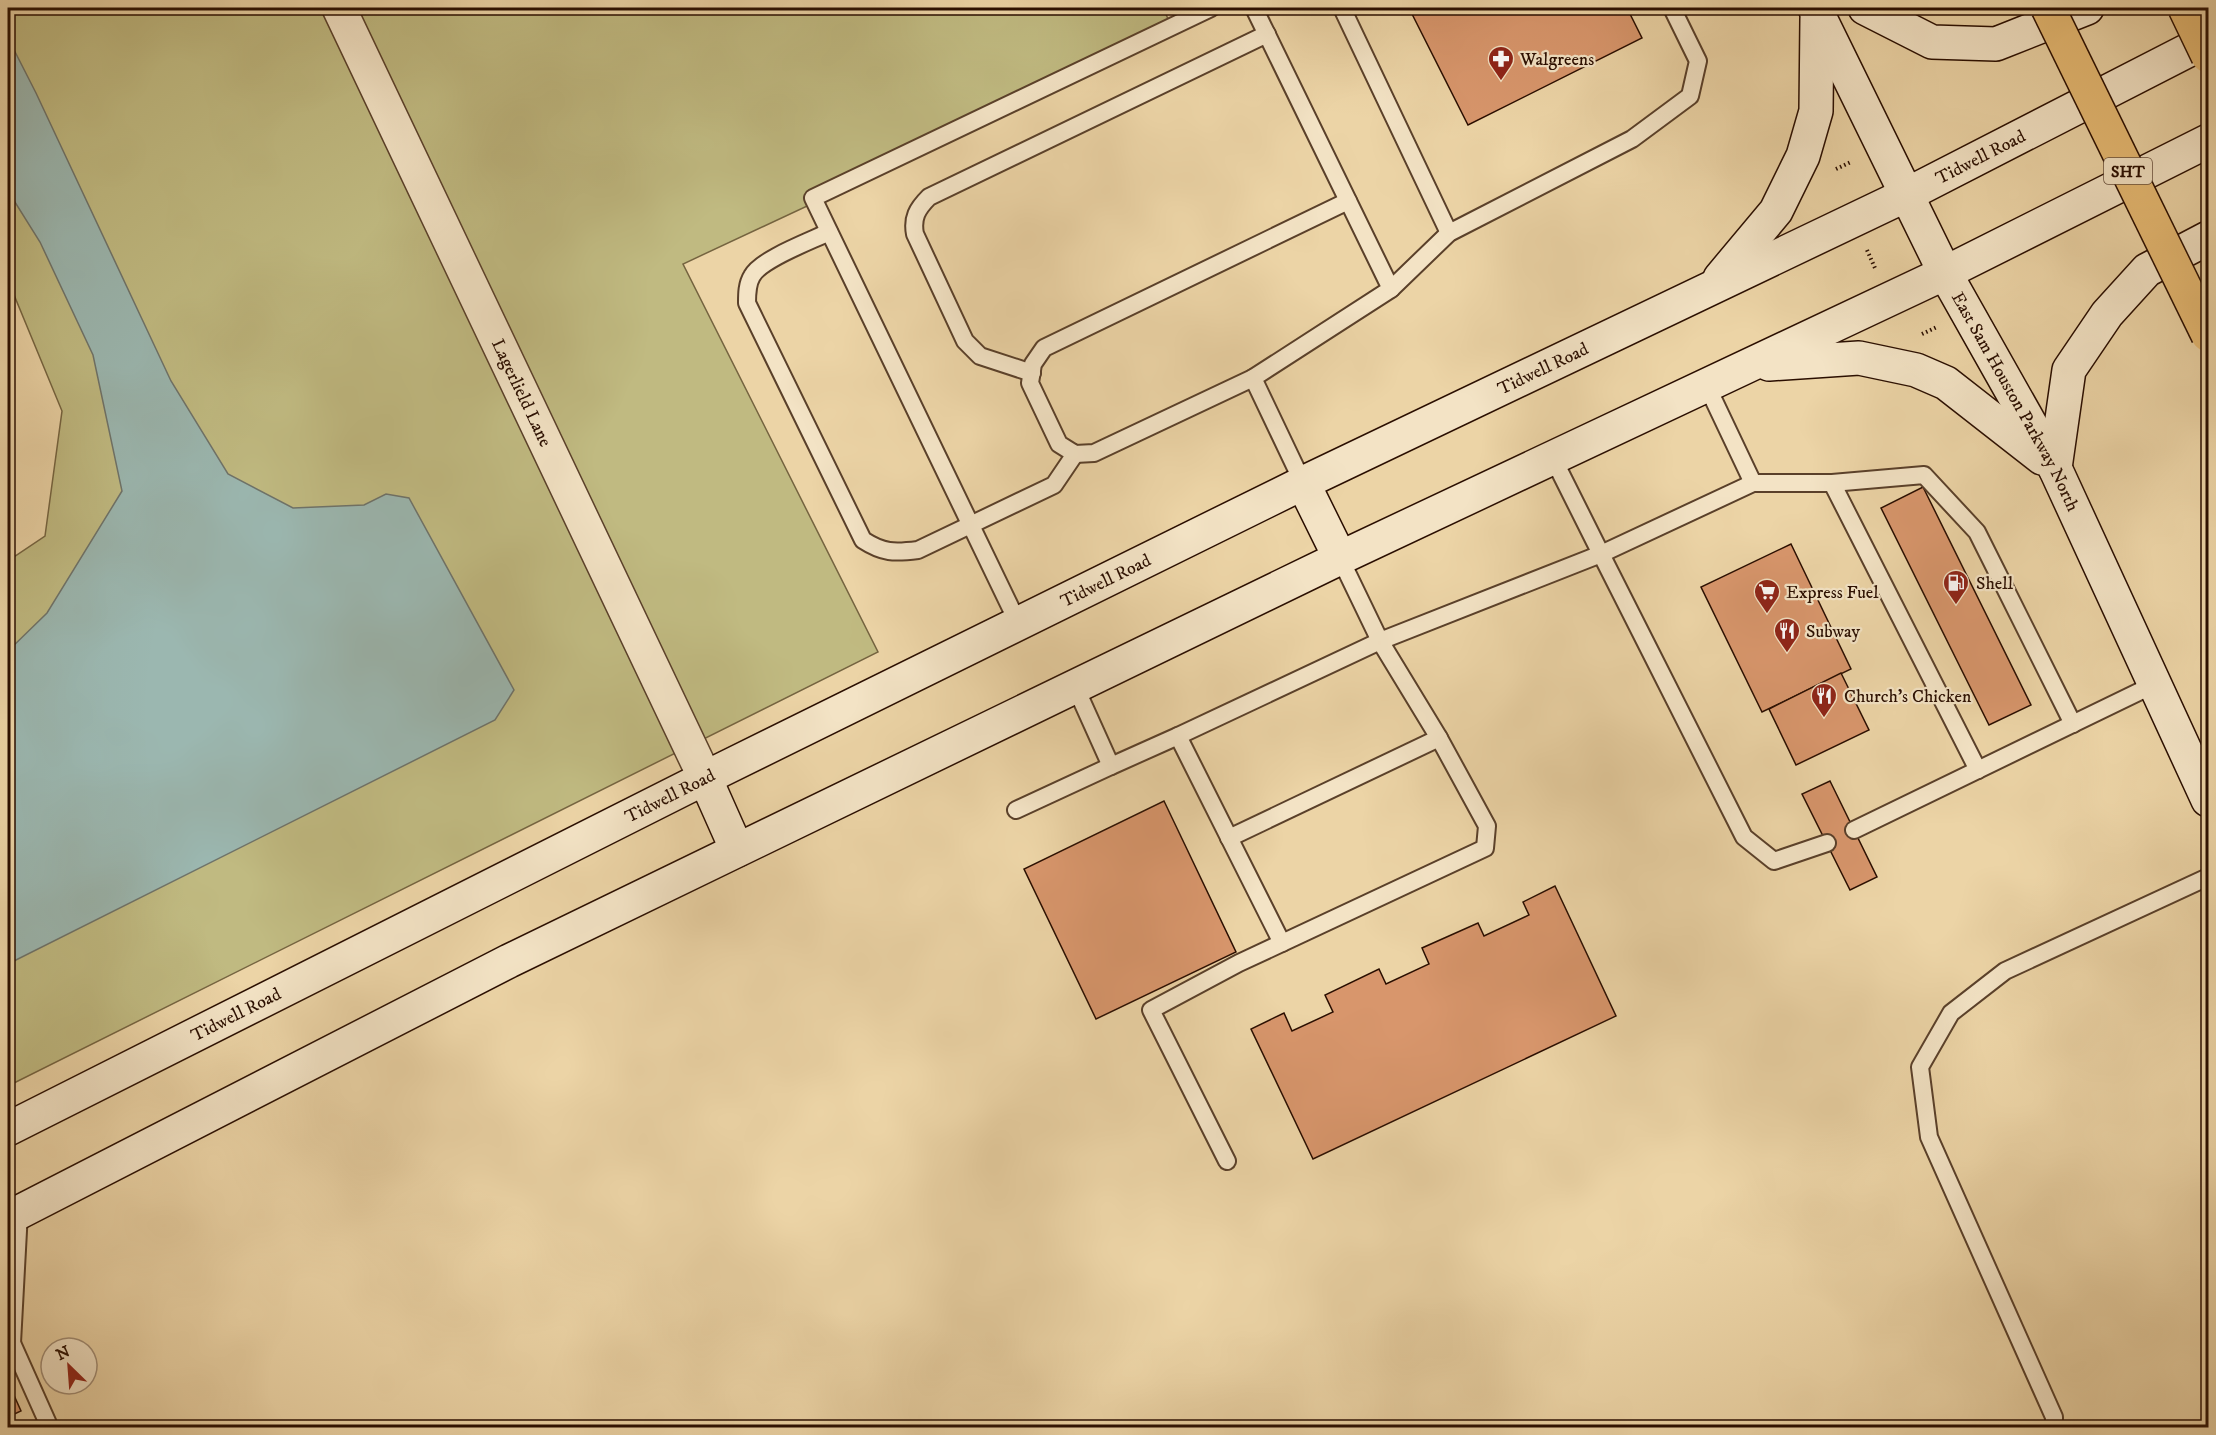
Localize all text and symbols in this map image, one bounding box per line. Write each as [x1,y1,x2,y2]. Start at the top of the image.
pharmacy icon: Walgreens [1486,44,1516,82]
place label: Walgreens [1519,49,1594,71]
street label: Tidwell Road [1932,126,2029,190]
road number: SHT [2104,158,2152,184]
street label: East Sam Houston Parkway North [1946,288,2084,516]
street label: Lagerlield Lane [486,336,556,451]
street label: Tidwell Road [1494,338,1592,400]
street label: Tidwell Road [1057,550,1155,613]
fuel station icon: Shell [1941,568,1971,606]
place label: Shell [1976,573,2014,595]
supermarket icon: Express Fuel [1752,577,1782,615]
place label: Express Fuel [1786,582,1879,604]
restaurant icon: Subway [1772,616,1802,654]
place label: Subway [1806,621,1861,643]
restaurant icon: Church's Chicken [1809,681,1839,719]
place label: Church's Chicken [1844,686,1972,708]
street label: Tidwell Road [622,765,719,828]
street label: Tidwell Road [187,983,285,1047]
north arrow [39,1336,99,1396]
text: N [53,1341,73,1365]

